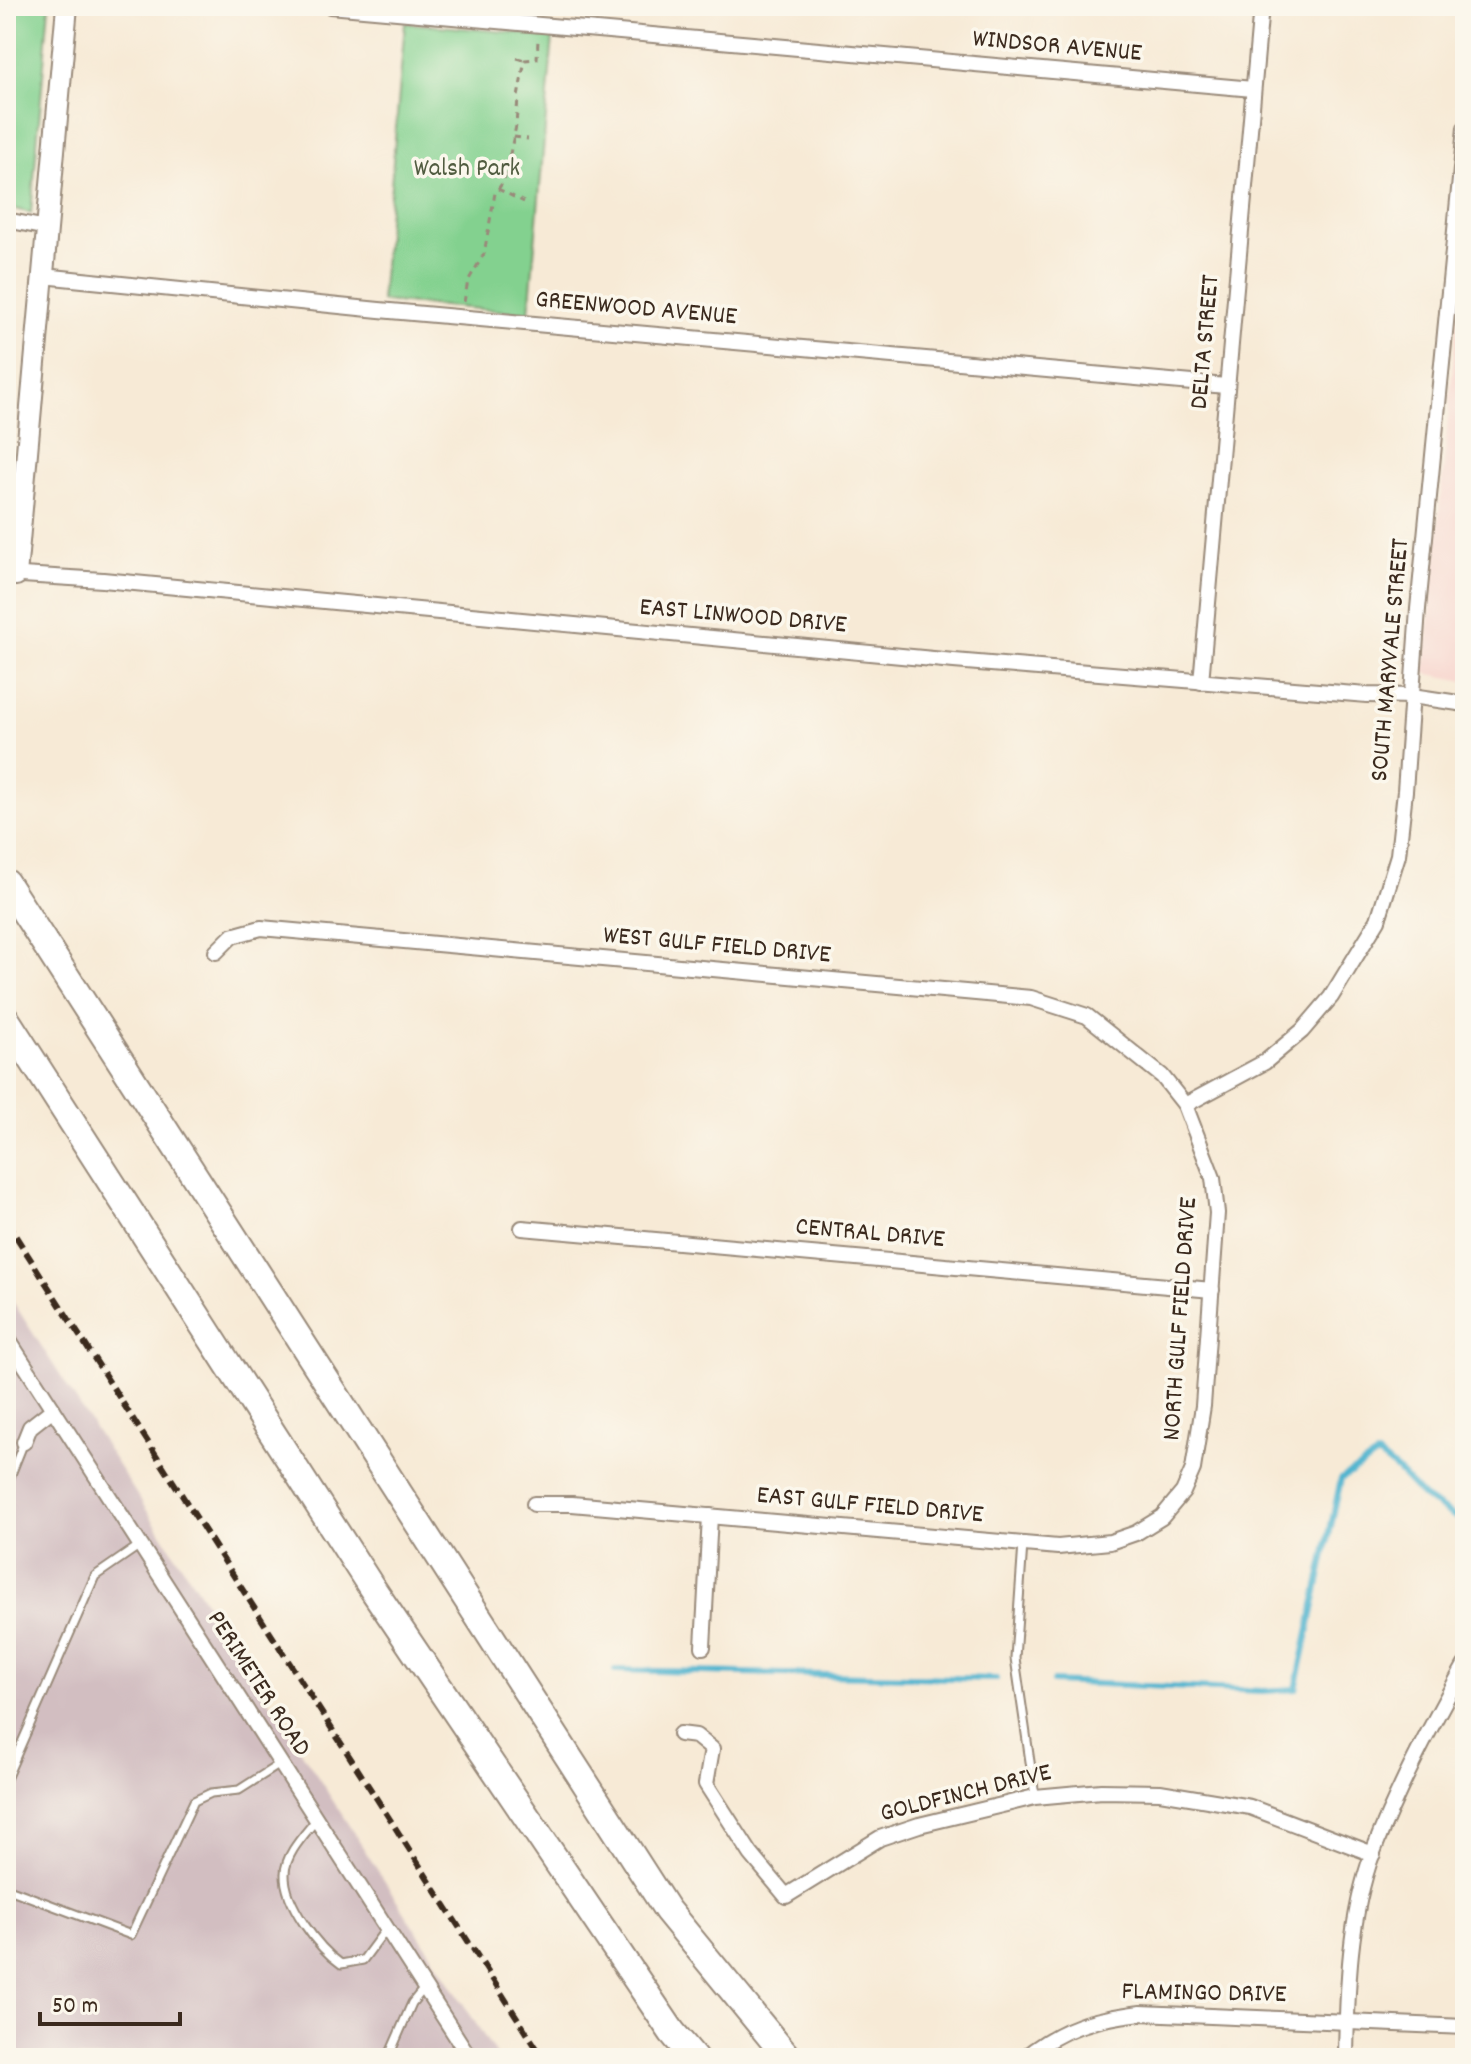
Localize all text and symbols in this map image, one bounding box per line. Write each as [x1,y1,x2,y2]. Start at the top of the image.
street label: WINDSOR AVENUE [971,21,1143,73]
park label: Walsh Park [414,151,520,188]
street label: DELTA STREET [1182,273,1230,411]
street label: GREENWOOD AVENUE [534,282,738,336]
street label: SOUTH MARYVALE STREET [1362,536,1420,783]
street label: EAST LINWOOD DRIVE [638,590,848,645]
street label: WEST GULF FIELD DRIVE [602,918,833,974]
street label: NORTH GULF FIELD DRIVE [1154,1196,1208,1442]
street label: CENTRAL DRIVE [794,1209,946,1259]
street label: EAST GULF FIELD DRIVE [755,1478,985,1534]
street label: PERIMETER ROAD [197,1604,319,1764]
street label: GOLDFINCH DRIVE [877,1755,1056,1833]
street label: FLAMINGO DRIVE [1121,1974,1287,2014]
scale bar [40,1976,180,2026]
text: 50 m [52,1990,98,2024]

